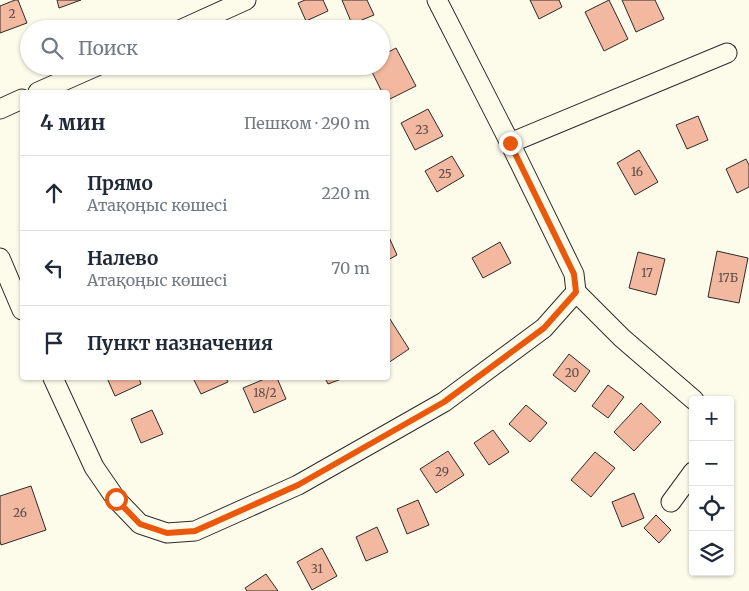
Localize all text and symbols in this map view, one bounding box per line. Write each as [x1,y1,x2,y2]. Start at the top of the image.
house number: 2 [8,6,16,21]
search box [20,20,390,75]
icon: search [38,34,66,62]
text: Поиск [78,36,138,60]
text: 4 мин [40,109,105,136]
text: Пешком · 290 m [244,113,370,133]
house number: 23 [415,122,429,137]
route end [499,132,522,155]
house number: 16 [631,164,643,179]
house number: 25 [438,166,452,181]
text: Прямо [87,171,153,195]
icon: ahead [40,179,68,207]
text: 220 m [322,183,370,203]
text: Атақоңыс көшесі [87,195,227,215]
text: Налево [87,246,158,270]
icon: left [40,254,68,282]
text: 70 m [331,258,370,278]
house number: 17 [641,265,653,280]
text: Атақоңыс көшесі [87,270,227,290]
house number: 17Б [718,270,738,285]
icon: arrive [40,329,68,357]
text: Пункт назначения [87,331,273,355]
house number: 20 [565,365,580,380]
house number: 18/2 [253,385,277,400]
map controls [689,396,734,576]
button: + [689,396,734,441]
button: − [689,441,734,486]
house number: 29 [435,464,449,479]
button: locate [689,486,734,531]
route start [105,488,128,511]
house number: 26 [13,505,27,520]
button: layers [689,531,734,576]
house number: 31 [311,561,323,576]

